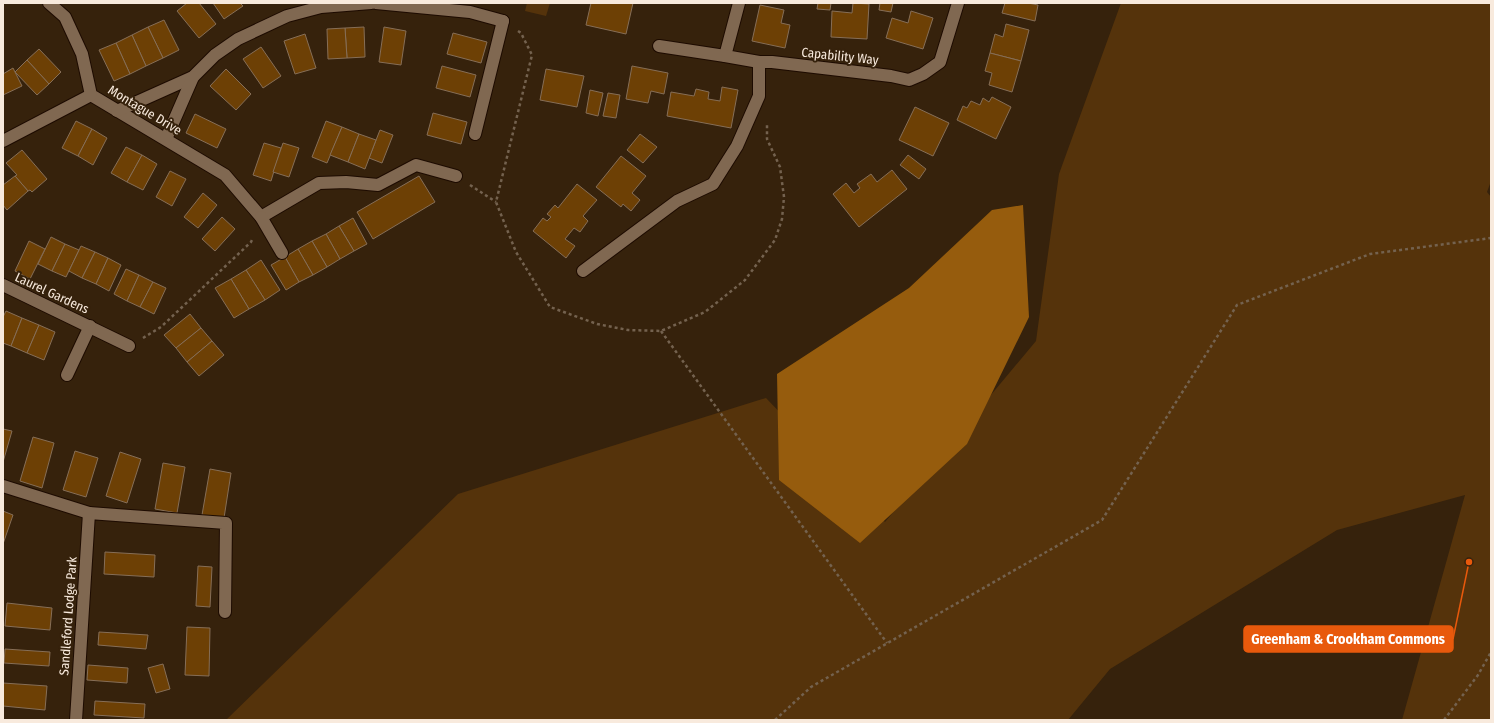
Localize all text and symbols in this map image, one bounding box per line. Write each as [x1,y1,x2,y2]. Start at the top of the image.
street label: Capability Way [801,45,879,68]
street label: Montague Drive [106,82,184,138]
street label: Laurel Gardens [13,269,92,317]
street label: Sandleford Lodge Park [56,555,80,676]
callout: Greenham & Crookham Commons [1244,626,1453,652]
text: Greenham & Crookham Commons [1251,631,1445,648]

